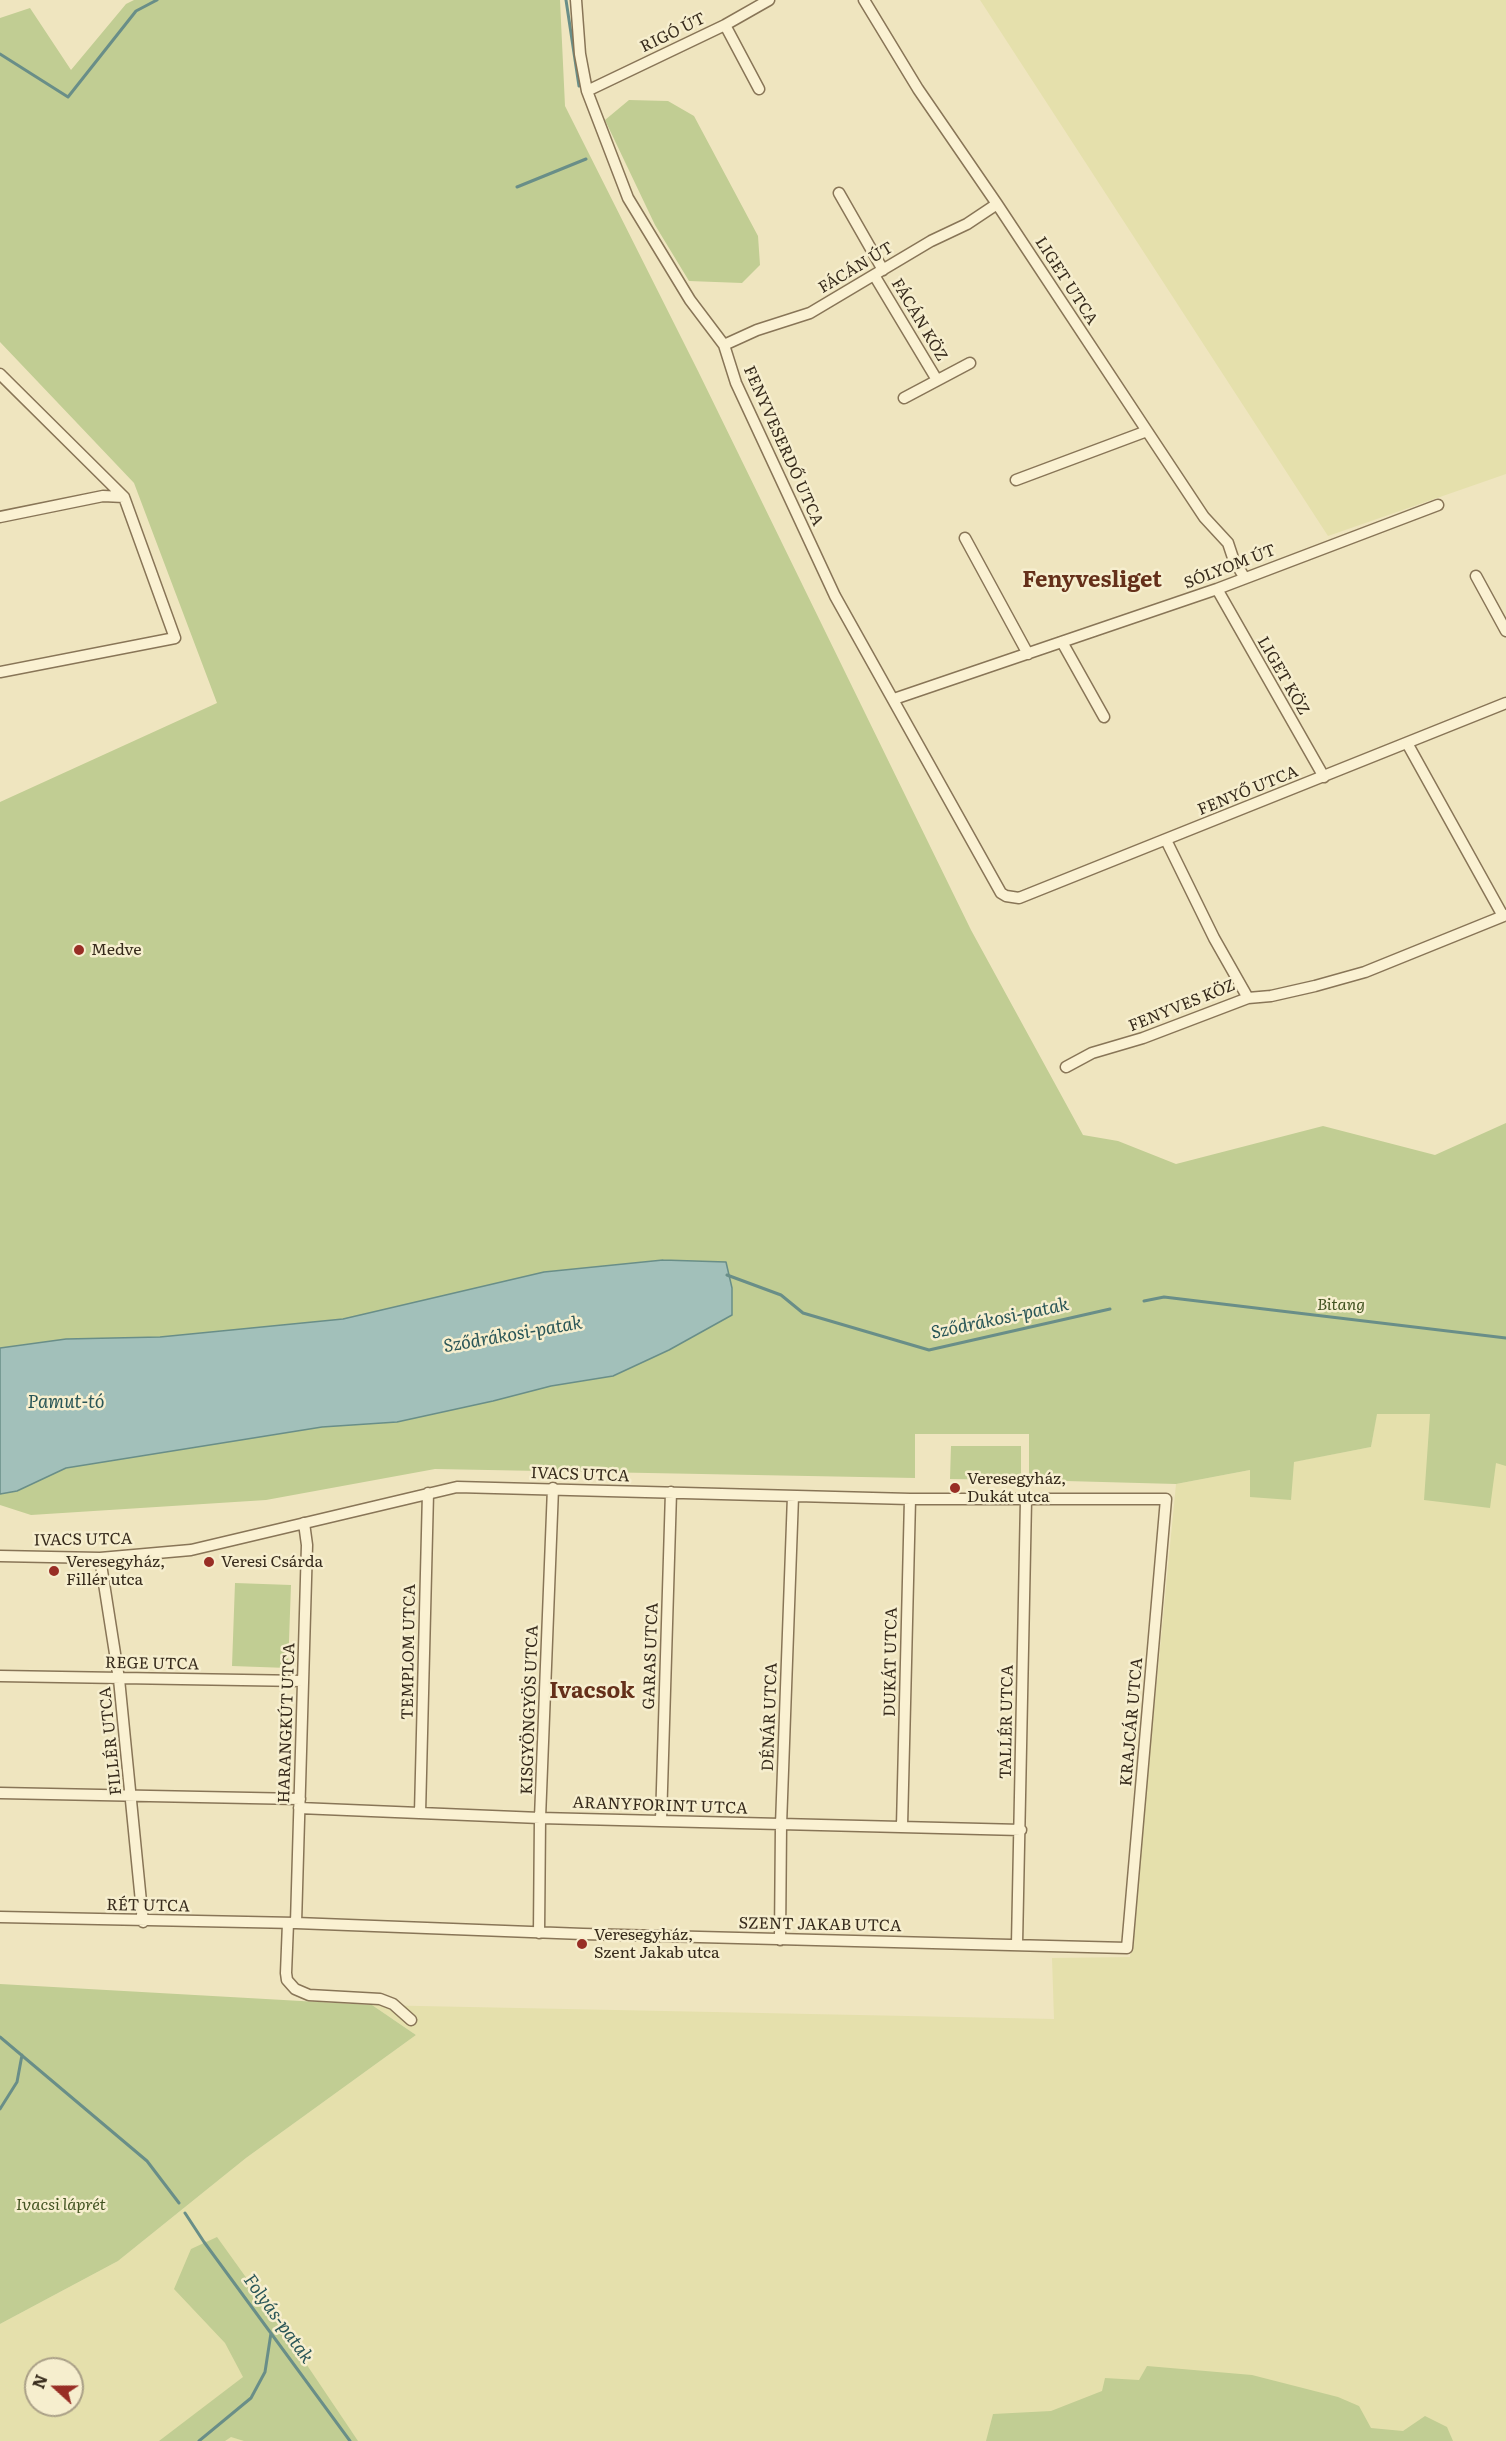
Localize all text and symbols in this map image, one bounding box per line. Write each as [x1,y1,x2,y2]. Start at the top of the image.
street label: RIGÓ ÚT [637,9,709,57]
street label: LIGET UTCA [1031,234,1101,328]
street label: FÁCÁN ÚT [815,238,897,298]
street label: FÁCÁN KÖZ [887,275,951,365]
street label: FENYVESERDŐ UTCA [739,363,827,529]
street label: SÓLYOM ÚT [1181,541,1279,593]
district label: Fenyvesliget [1022,568,1162,594]
street label: LIGET KÖZ [1253,633,1313,719]
street label: FENYŐ UTCA [1195,762,1301,820]
place label: Medve [91,940,142,960]
marker: Medve [72,943,86,957]
street label: FENYVES KÖZ [1126,976,1238,1036]
water label: Sződrákosi-patak [929,1294,1071,1344]
park label: Bitang [1317,1295,1365,1315]
water label: Sződrákosi-patak [442,1312,584,1358]
water label: Pamut-tó [28,1392,104,1414]
street label: IVACS UTCA [530,1464,630,1486]
place label: Veresegyház, Dukát utca [967,1469,1066,1507]
marker: Veresegyház, Dukát utca [948,1481,962,1495]
street label: IVACS UTCA [33,1530,133,1550]
place label: Veresegyház, Fillér utca [66,1552,165,1590]
place label: Veresi Csárda [221,1552,323,1572]
marker: Veresi Csárda [202,1555,216,1569]
marker: Veresegyház, Fillér utca [47,1564,61,1578]
street label: TEMPLOM UTCA [398,1584,420,1720]
street label: GARAS UTCA [640,1602,662,1710]
street label: DUKÁT UTCA [880,1607,902,1717]
street label: KISGYÖNGYÖS UTCA [517,1625,543,1795]
street label: HARANGKÚT UTCA [275,1642,299,1804]
street label: REGE UTCA [105,1654,199,1674]
street label: KRAJCÁR UTCA [1117,1657,1147,1787]
street label: DÉNÁR UTCA [759,1662,781,1772]
street label: TALLÉR UTCA [996,1665,1018,1779]
district label: Ivacsok [549,1679,635,1705]
street label: FILLÉR UTCA [96,1686,126,1796]
street label: ARANYFORINT UTCA [572,1793,748,1819]
street label: RÉT UTCA [106,1896,190,1916]
street label: SZENT JAKAB UTCA [738,1914,902,1936]
place label: Veresegyház, Szent Jakab utca [594,1925,720,1963]
marker: Veresegyház, Szent Jakab utca [575,1937,589,1951]
park label: Ivacsi láprét [16,2195,106,2215]
water label: Folyás-patak [238,2270,318,2368]
north arrow [24,2357,84,2417]
text: N [25,2371,53,2392]

